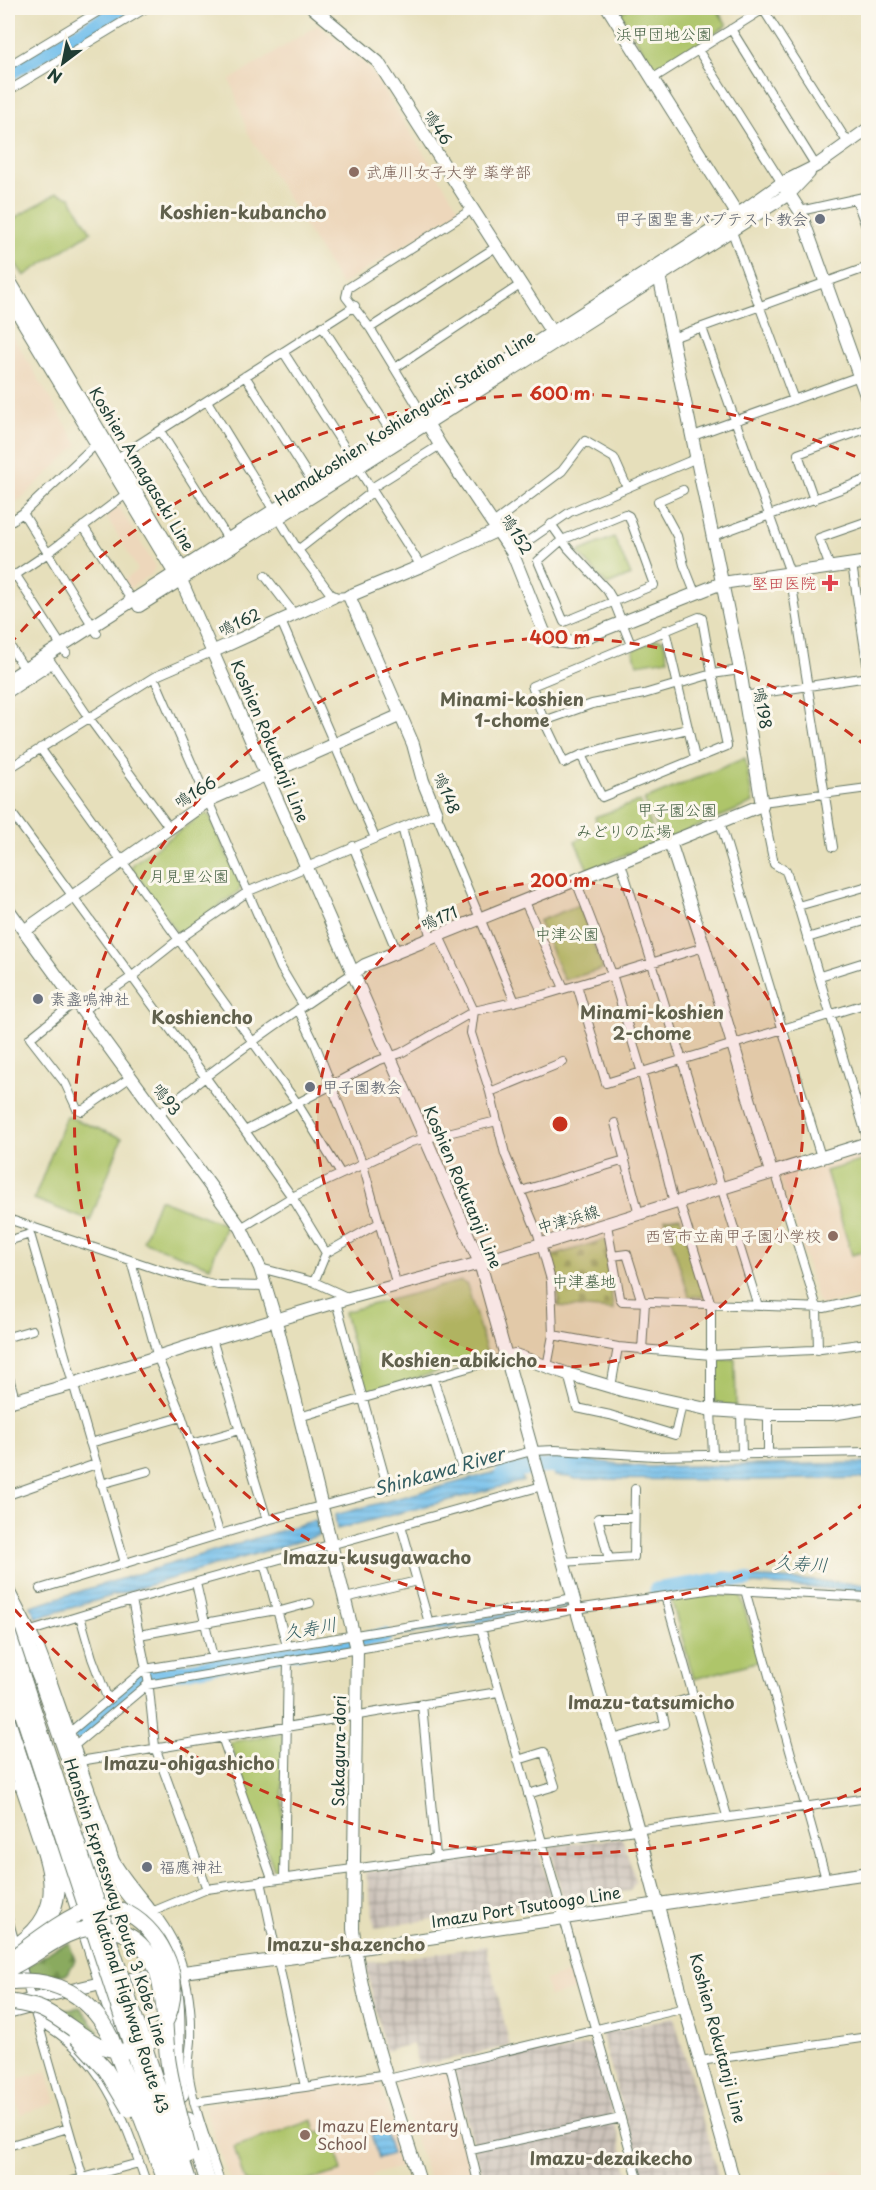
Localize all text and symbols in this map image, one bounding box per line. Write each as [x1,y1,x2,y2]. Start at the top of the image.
park label: 浜甲団地公園 [616,21,712,45]
north arrow [33,33,93,93]
text: N [43,63,66,90]
street label: 鳴46 [419,104,459,149]
place label: 武庫川女子大学 薬学部 [366,159,531,183]
marker: 武庫川女子大学 薬学部 [347,165,361,179]
district label: Koshien-kubancho [159,198,327,225]
place label: 甲子園聖書バプテスト教会 [615,206,808,230]
marker: 甲子園聖書バプテスト教会 [813,212,827,226]
street label: Hamakoshien Koshienguchi Station Line [269,324,540,511]
text: 600 m [529,379,591,406]
street label: Koshien Amagasaki Line [84,382,202,555]
street label: 鳴152 [496,508,540,559]
place label: 堅田医院 [752,570,816,594]
marker: 堅田医院 [821,574,839,592]
street label: 鳴162 [214,601,264,641]
text: 400 m [530,623,590,650]
street label: Koshien Rokutanji Line [226,656,316,826]
district label: Minami-koshien 1-chome [440,685,584,733]
street label: 鳴198 [749,685,779,731]
street label: 鳴148 [429,768,467,817]
street label: 鳴166 [169,769,220,813]
park label: 甲子園公園 [637,797,717,821]
park label: みどりの広場 [576,818,672,842]
park label: 月見里公園 [149,863,229,887]
text: 200 m [530,866,590,893]
street label: 鳴171 [417,899,461,935]
park label: 中津公園 [535,921,599,945]
place label: 素盞嗚神社 [50,986,130,1010]
marker: 素盞嗚神社 [31,992,45,1006]
district label: Minami-koshien 2-chome [580,998,724,1046]
district label: Koshiencho [151,1003,253,1030]
place label: 甲子園教会 [322,1074,402,1098]
street label: 鳴93 [148,1077,188,1120]
marker: 甲子園教会 [303,1080,317,1094]
street label: Koshien Rokutanji Line [419,1102,509,1272]
centre of rings [550,1114,570,1134]
street label: 中津浜線 [534,1198,602,1238]
place label: 西宮市立南甲子園小学校 [645,1223,821,1247]
marker: 西宮市立南甲子園小学校 [826,1229,840,1243]
park label: 中津墓地 [552,1268,616,1292]
district label: Koshien-abikicho [381,1346,538,1373]
water label: Shinkawa River [370,1438,510,1502]
district label: Imazu-kusugawacho [283,1543,472,1570]
water label: 久寿川 [773,1548,829,1577]
water label: 久寿川 [281,1610,339,1646]
district label: Imazu-tatsumicho [568,1688,735,1715]
street label: Sakagura-dori [325,1695,351,1807]
district label: Imazu-ohigashicho [104,1749,275,1776]
street label: Hanshin Expressway Route 3 Kobe Line [59,1755,175,2049]
place label: 福應神社 [159,1854,223,1878]
marker: 福應神社 [140,1860,154,1874]
street label: Imazu Port Tsutoogo Line [429,1879,623,1933]
street label: National Highway Route 43 [88,1907,176,2116]
district label: Imazu-shazencho [267,1930,426,1957]
street label: Koshien Rokutanji Line [685,1950,753,2125]
place label: Imazu Elementary School [317,2113,459,2155]
marker: Imazu Elementary School [298,2128,312,2142]
district label: Imazu-dezaikecho [529,2144,693,2171]

